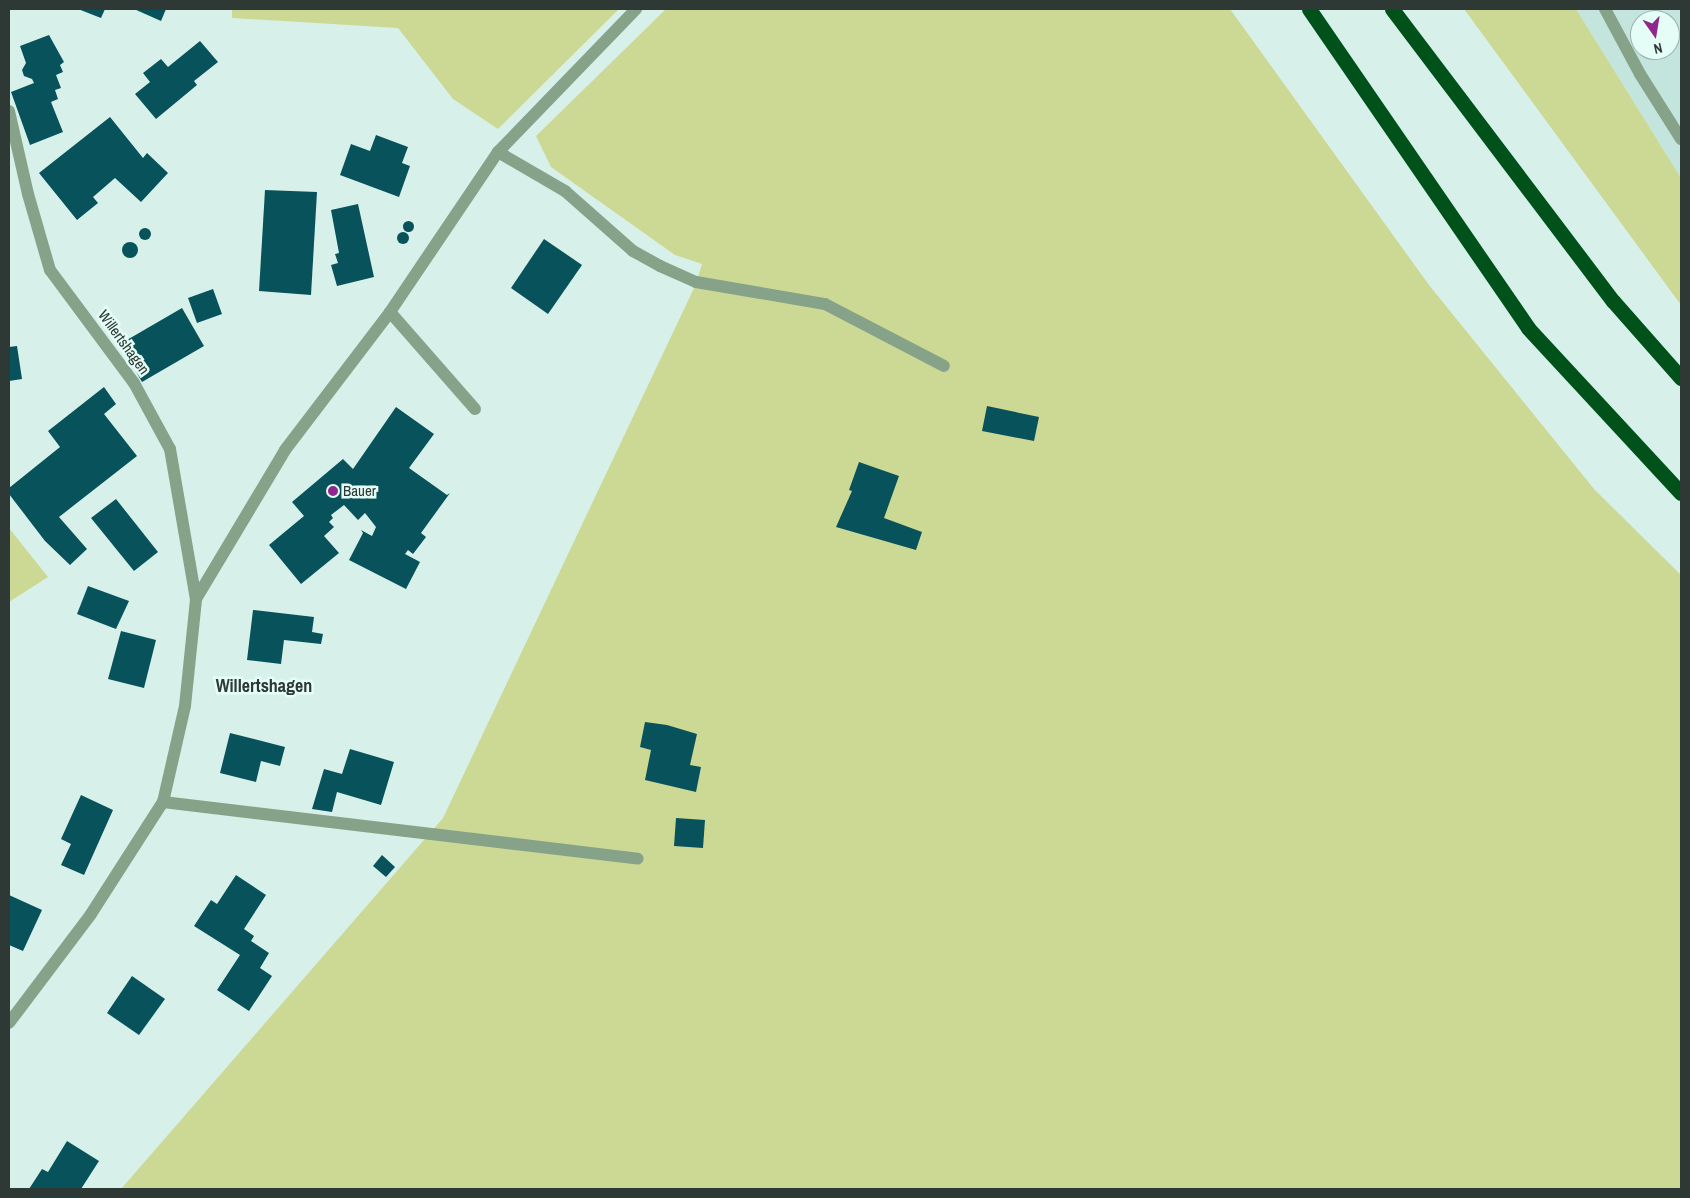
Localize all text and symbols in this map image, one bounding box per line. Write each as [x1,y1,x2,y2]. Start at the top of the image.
north arrow [1630,10,1680,60]
text: N [1652,39,1664,58]
street label: Willertshagen [95,306,153,378]
place label: Bauer [343,482,376,500]
marker: Bauer [327,485,339,497]
district label: Willertshagen [216,675,312,697]

